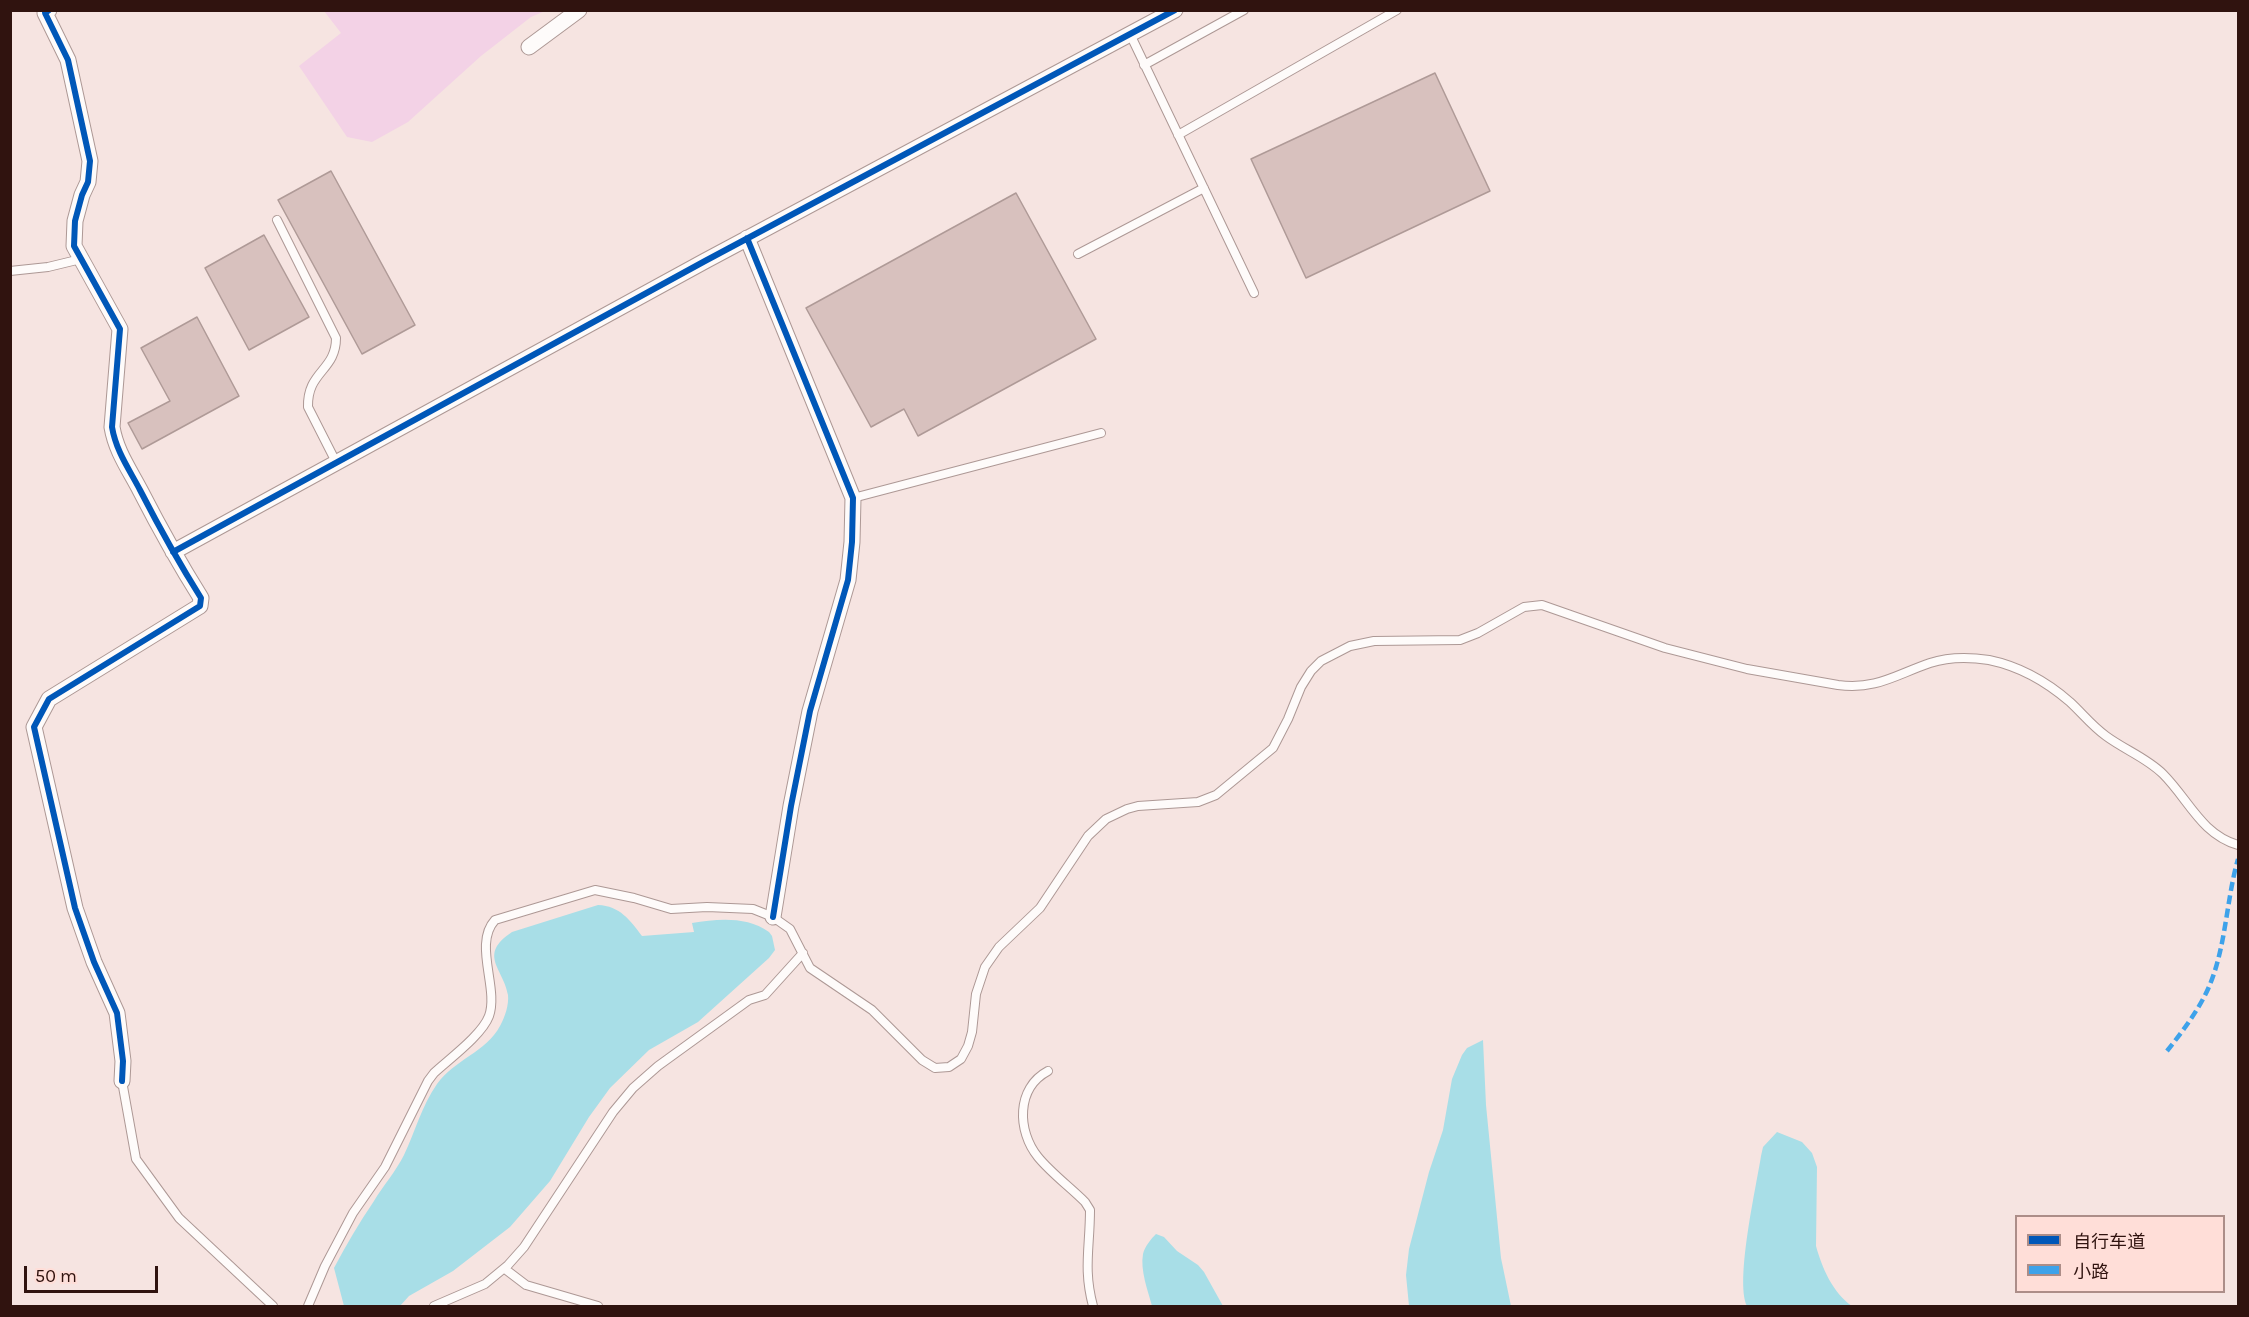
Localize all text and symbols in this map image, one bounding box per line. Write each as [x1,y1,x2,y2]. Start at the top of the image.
legend [2015,1215,2225,1293]
text: 自行车道 [2073,1231,2145,1253]
scale bar [27,1254,160,1292]
text: 小路 [2073,1261,2109,1283]
text: 50 m [35,1265,77,1287]

